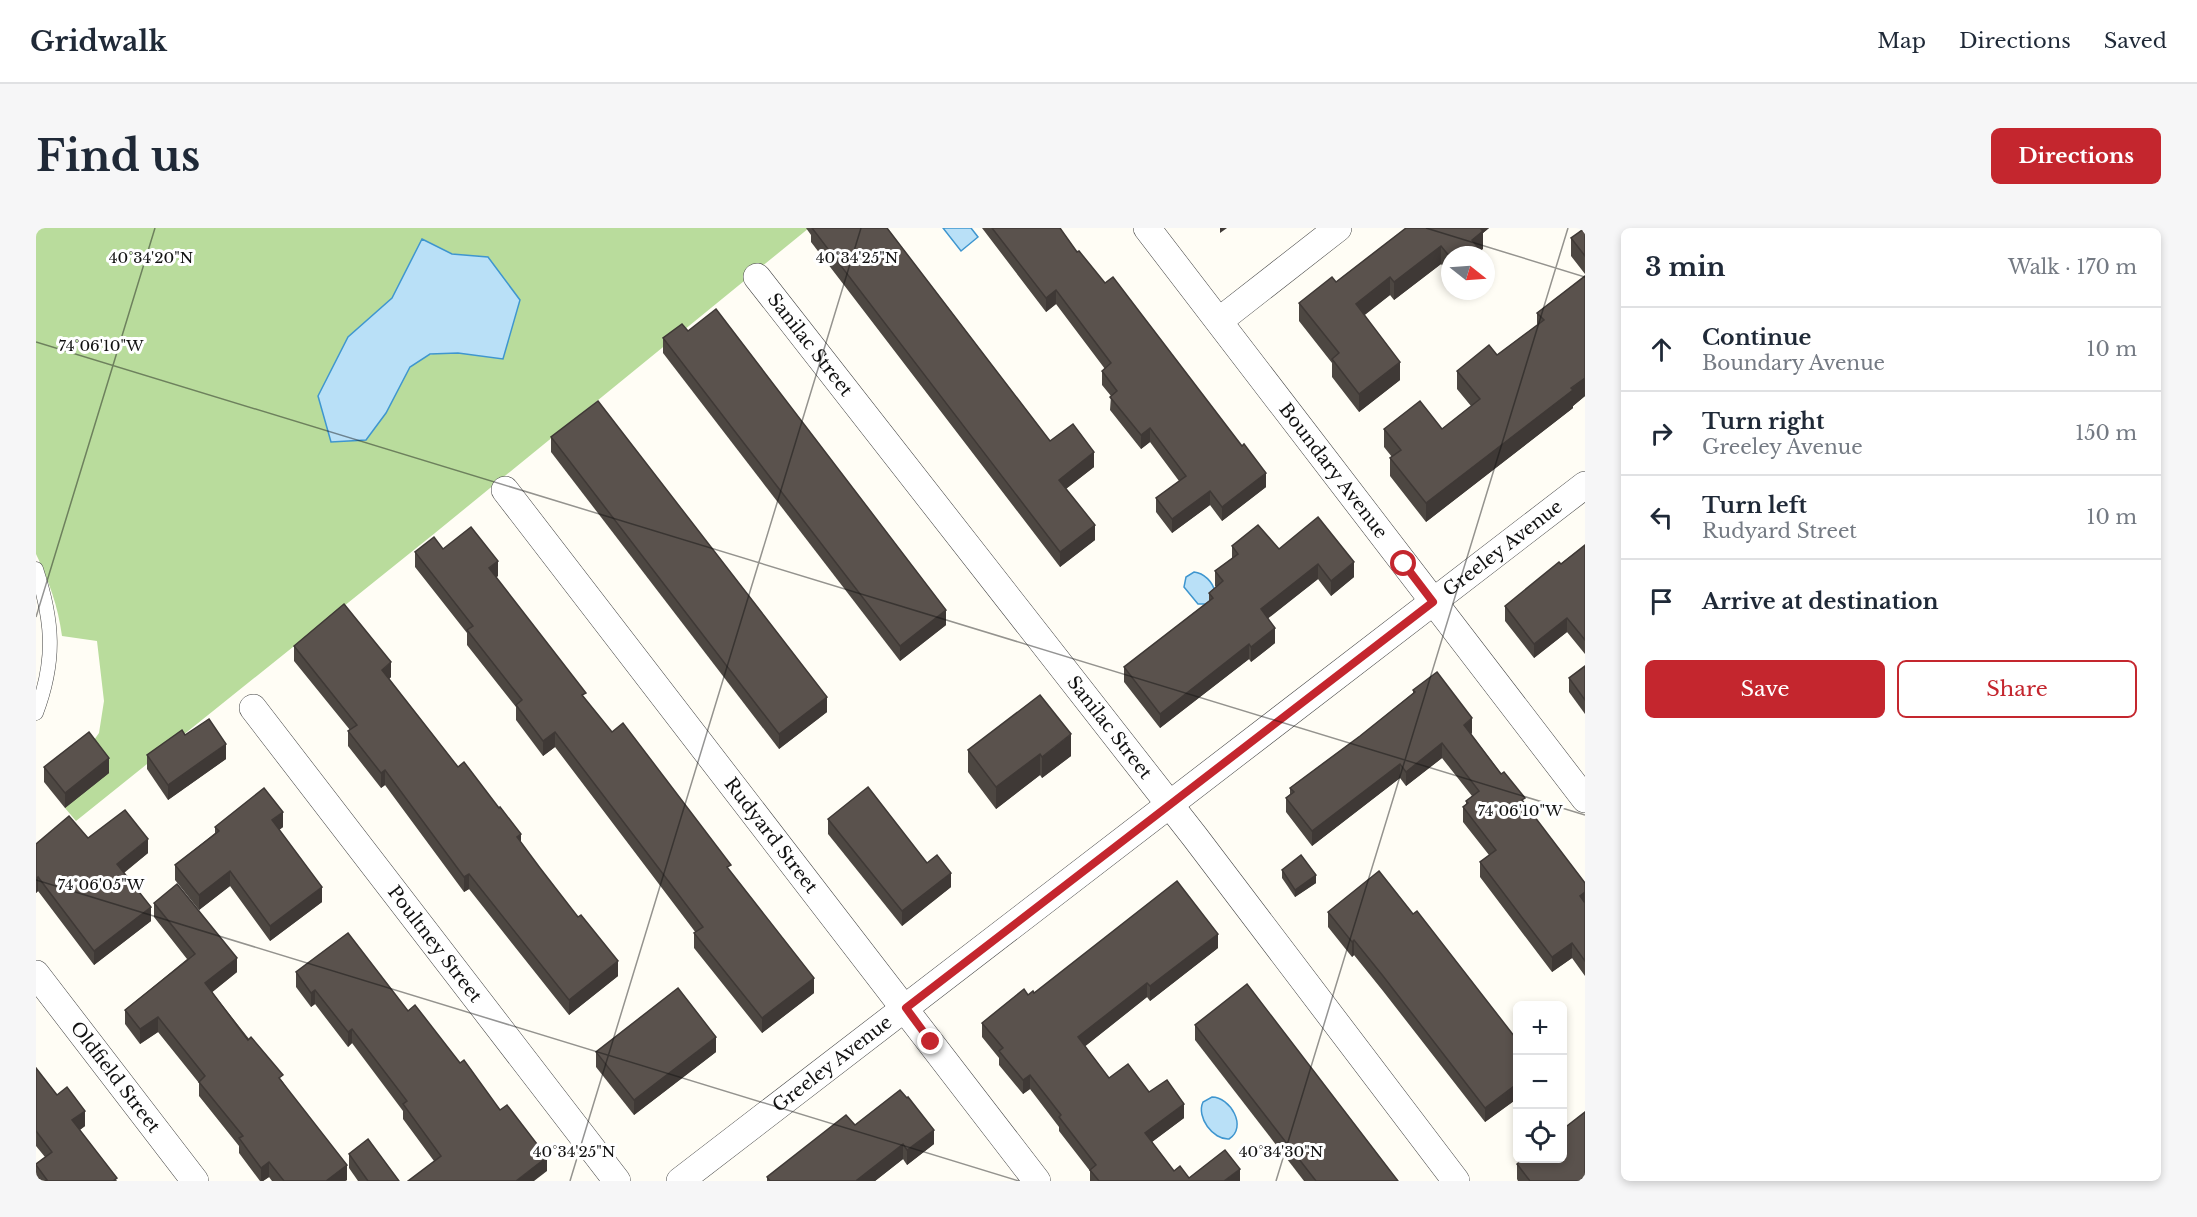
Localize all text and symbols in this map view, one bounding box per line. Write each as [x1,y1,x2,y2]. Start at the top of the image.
text: Gridwalk [30,24,167,59]
text: Map [1877,28,1926,54]
text: Directions [1959,28,2071,54]
text: Saved [2104,28,2167,54]
button: Directions [1991,128,2161,184]
text: Find us [36,130,200,182]
north arrow [1441,246,1495,300]
text: 40°34'20"N [109,248,193,267]
text: 40°34'25"N [816,248,898,267]
text: 3 min [1645,251,1726,283]
text: Walk · 170 m [2008,255,2137,279]
street label: Sanilac Street [763,289,857,401]
text: Continue [1702,324,1811,351]
icon: ahead [1645,333,1678,366]
text: 74°06'10"W [58,336,144,355]
text: 10 m [2087,337,2137,361]
text: Boundary Avenue [1702,351,1885,375]
street label: Boundary Avenue [1274,399,1392,543]
text: Turn right [1702,408,1824,435]
icon: right [1645,417,1678,450]
text: 150 m [2075,421,2137,445]
text: Greeley Avenue [1702,435,1863,459]
text: Turn left [1702,492,1807,519]
street label: Greeley Avenue [1439,495,1567,601]
icon: left [1645,501,1678,534]
text: 10 m [2087,505,2137,529]
text: Rudyard Street [1702,519,1857,543]
route start [1390,550,1416,576]
icon: arrive [1645,585,1678,618]
text: Arrive at destination [1702,588,1939,615]
button: Save [1645,660,1885,718]
button: Share [1897,660,2137,718]
street label: Sanilac Street [1062,672,1157,784]
street label: Rudyard Street [720,773,822,898]
text: 74°06'10"W [1477,801,1563,820]
text: 74°06'05"W [58,875,145,894]
street label: Poultney Street [383,882,487,1007]
map controls [1513,1001,1567,1163]
button: + [1513,1001,1567,1055]
street label: Greeley Avenue [768,1011,896,1117]
street label: Oldfield Street [66,1017,165,1137]
route end [917,1028,943,1054]
button: − [1513,1055,1567,1109]
button: locate [1513,1109,1567,1163]
text: 40°34'25"N [533,1142,615,1161]
text: 40°34'30"N [1239,1142,1323,1161]

